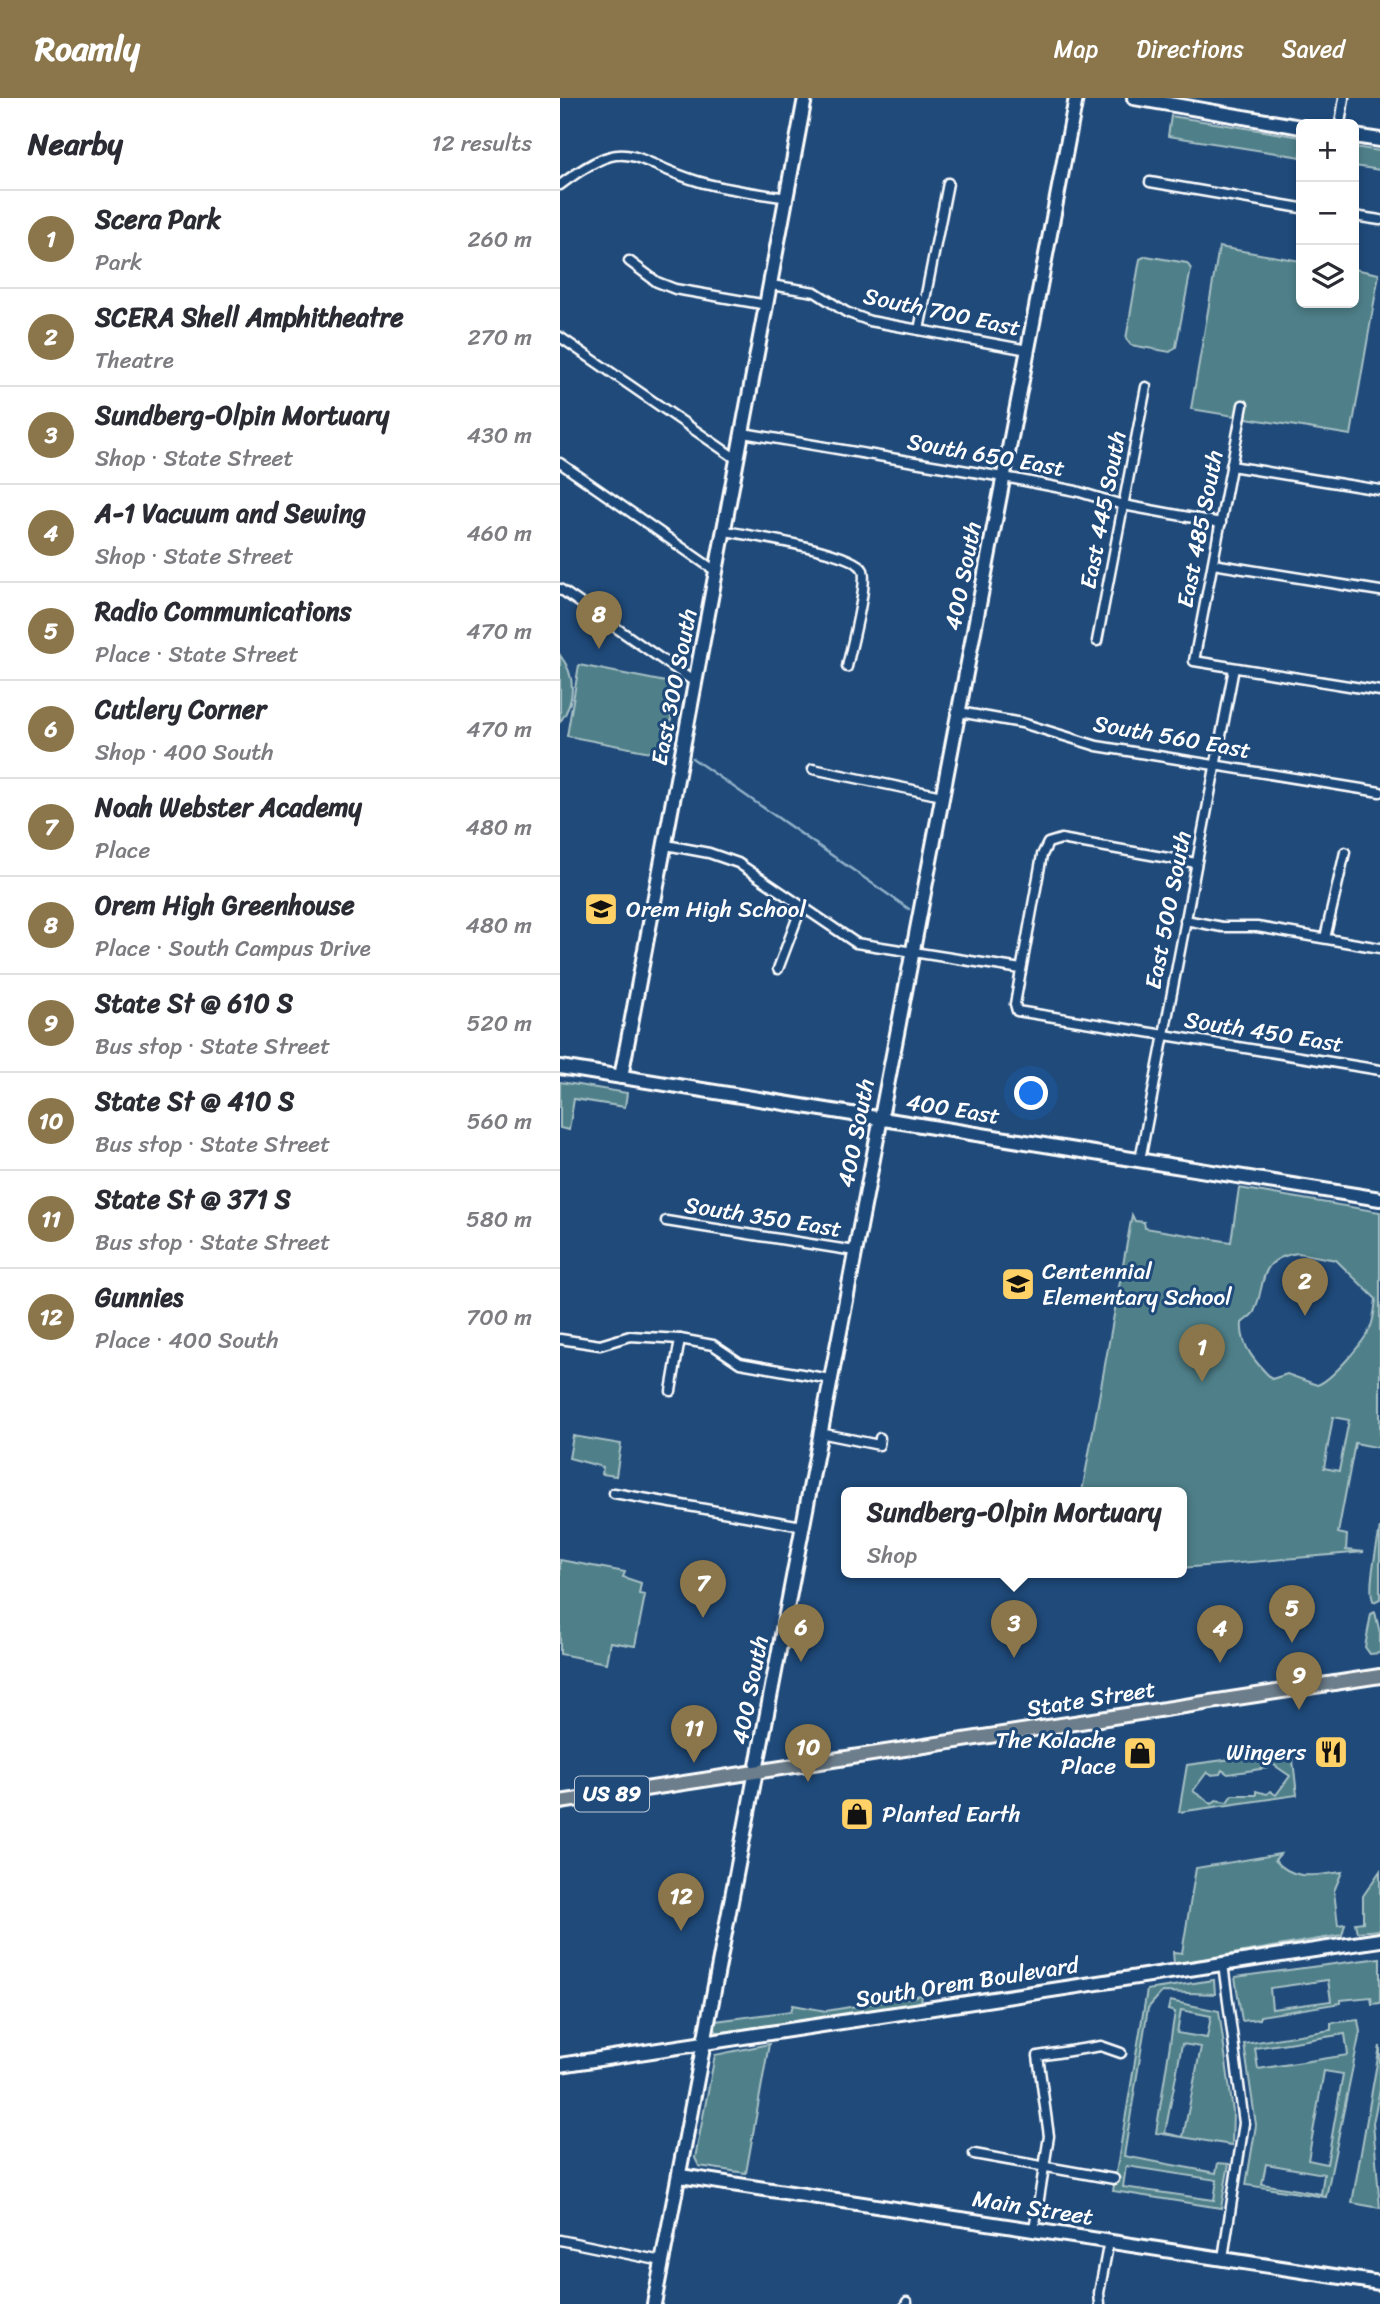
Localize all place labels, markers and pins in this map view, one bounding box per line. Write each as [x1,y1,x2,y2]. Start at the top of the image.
pin: 8 [576,591,622,649]
place label: Orem High School [626,889,806,930]
school or university icon: Orem High School [582,890,620,928]
place label: Centennial Elementary School [1042,1251,1232,1318]
pin: 2 [1282,1258,1328,1316]
school or university icon: Centennial Elementary School [999,1265,1037,1303]
pin: 1 [1179,1324,1225,1382]
pin: 7 [680,1560,726,1618]
pin: 5 [1269,1585,1315,1643]
pin: 3 [991,1600,1037,1658]
pin: 6 [778,1604,824,1662]
pin: 4 [1197,1605,1243,1663]
pin: 9 [1276,1652,1322,1710]
pin: 11 [671,1705,717,1763]
place label: The Kolache Place [996,1720,1116,1787]
pin: 10 [785,1724,831,1782]
place label: Wingers [1226,1732,1306,1773]
restaurant icon: Wingers [1312,1733,1350,1771]
shop icon: The Kolache Place [1121,1734,1159,1772]
place label: Planted Earth [882,1794,1021,1835]
shop icon: Planted Earth [838,1795,876,1833]
pin: 12 [658,1873,704,1931]

